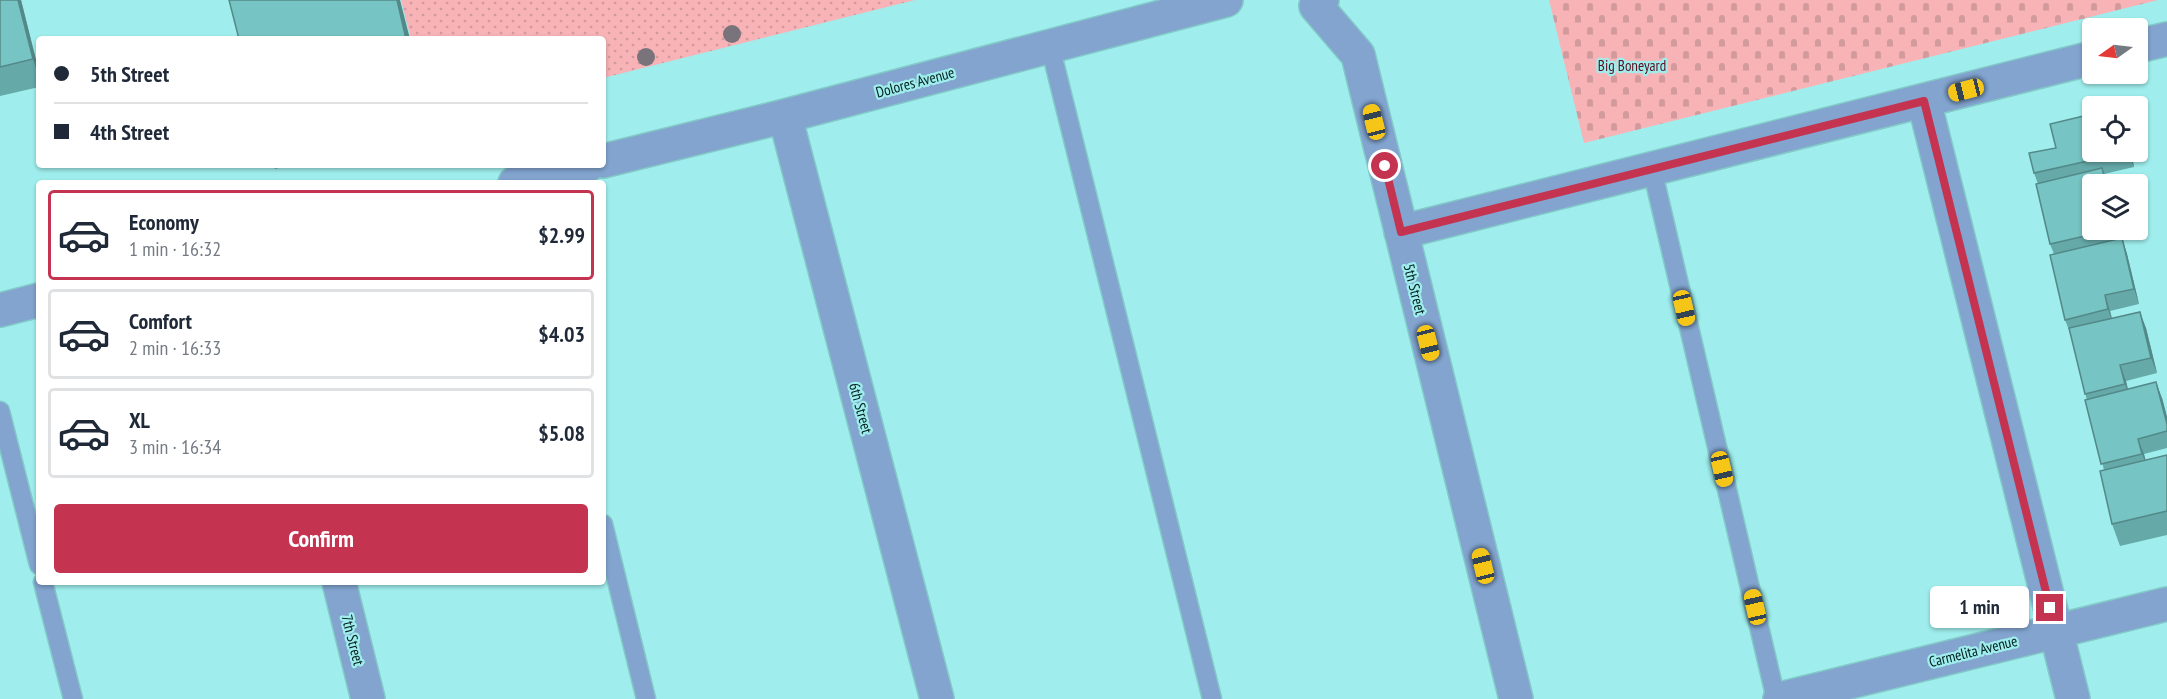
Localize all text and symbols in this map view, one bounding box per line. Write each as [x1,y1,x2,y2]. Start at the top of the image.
north arrow [2082,18,2148,84]
map controls [2082,18,2148,240]
park label: Big Boneyard [1598,56,1666,75]
text: 5th Street [90,60,169,88]
street label: Dolores Avenue [874,62,956,102]
car [1946,77,1986,103]
button: locate [2082,96,2148,162]
car [1361,102,1387,142]
text: 4th Street [90,118,169,146]
route start [1371,152,1398,179]
button: layers [2082,174,2148,240]
icon: car [57,208,111,262]
text: Economy [129,208,199,236]
text: $2.99 [538,221,585,249]
text: 1 min · 16:32 [129,236,221,262]
street label: 5th Street [1400,262,1430,316]
car [1671,288,1697,328]
icon: car [57,307,111,361]
text: Comfort [129,307,192,335]
text: $4.03 [538,320,585,348]
car [1415,323,1441,363]
text: 2 min · 16:33 [129,335,221,361]
street label: 6th Street [845,381,877,435]
icon: car [57,406,111,460]
text: XL [129,406,150,434]
text: $5.08 [538,419,585,447]
text: 3 min · 16:34 [129,434,221,460]
car [1709,449,1735,489]
button: Confirm [54,504,588,573]
car [1470,546,1496,586]
car [1742,587,1768,627]
callout: 1 min [1930,587,2029,629]
text: 1 min [1959,594,2000,620]
route end [2036,594,2063,621]
street label: 7th Street [338,613,368,667]
street label: Carmelita Avenue [1927,631,2019,671]

